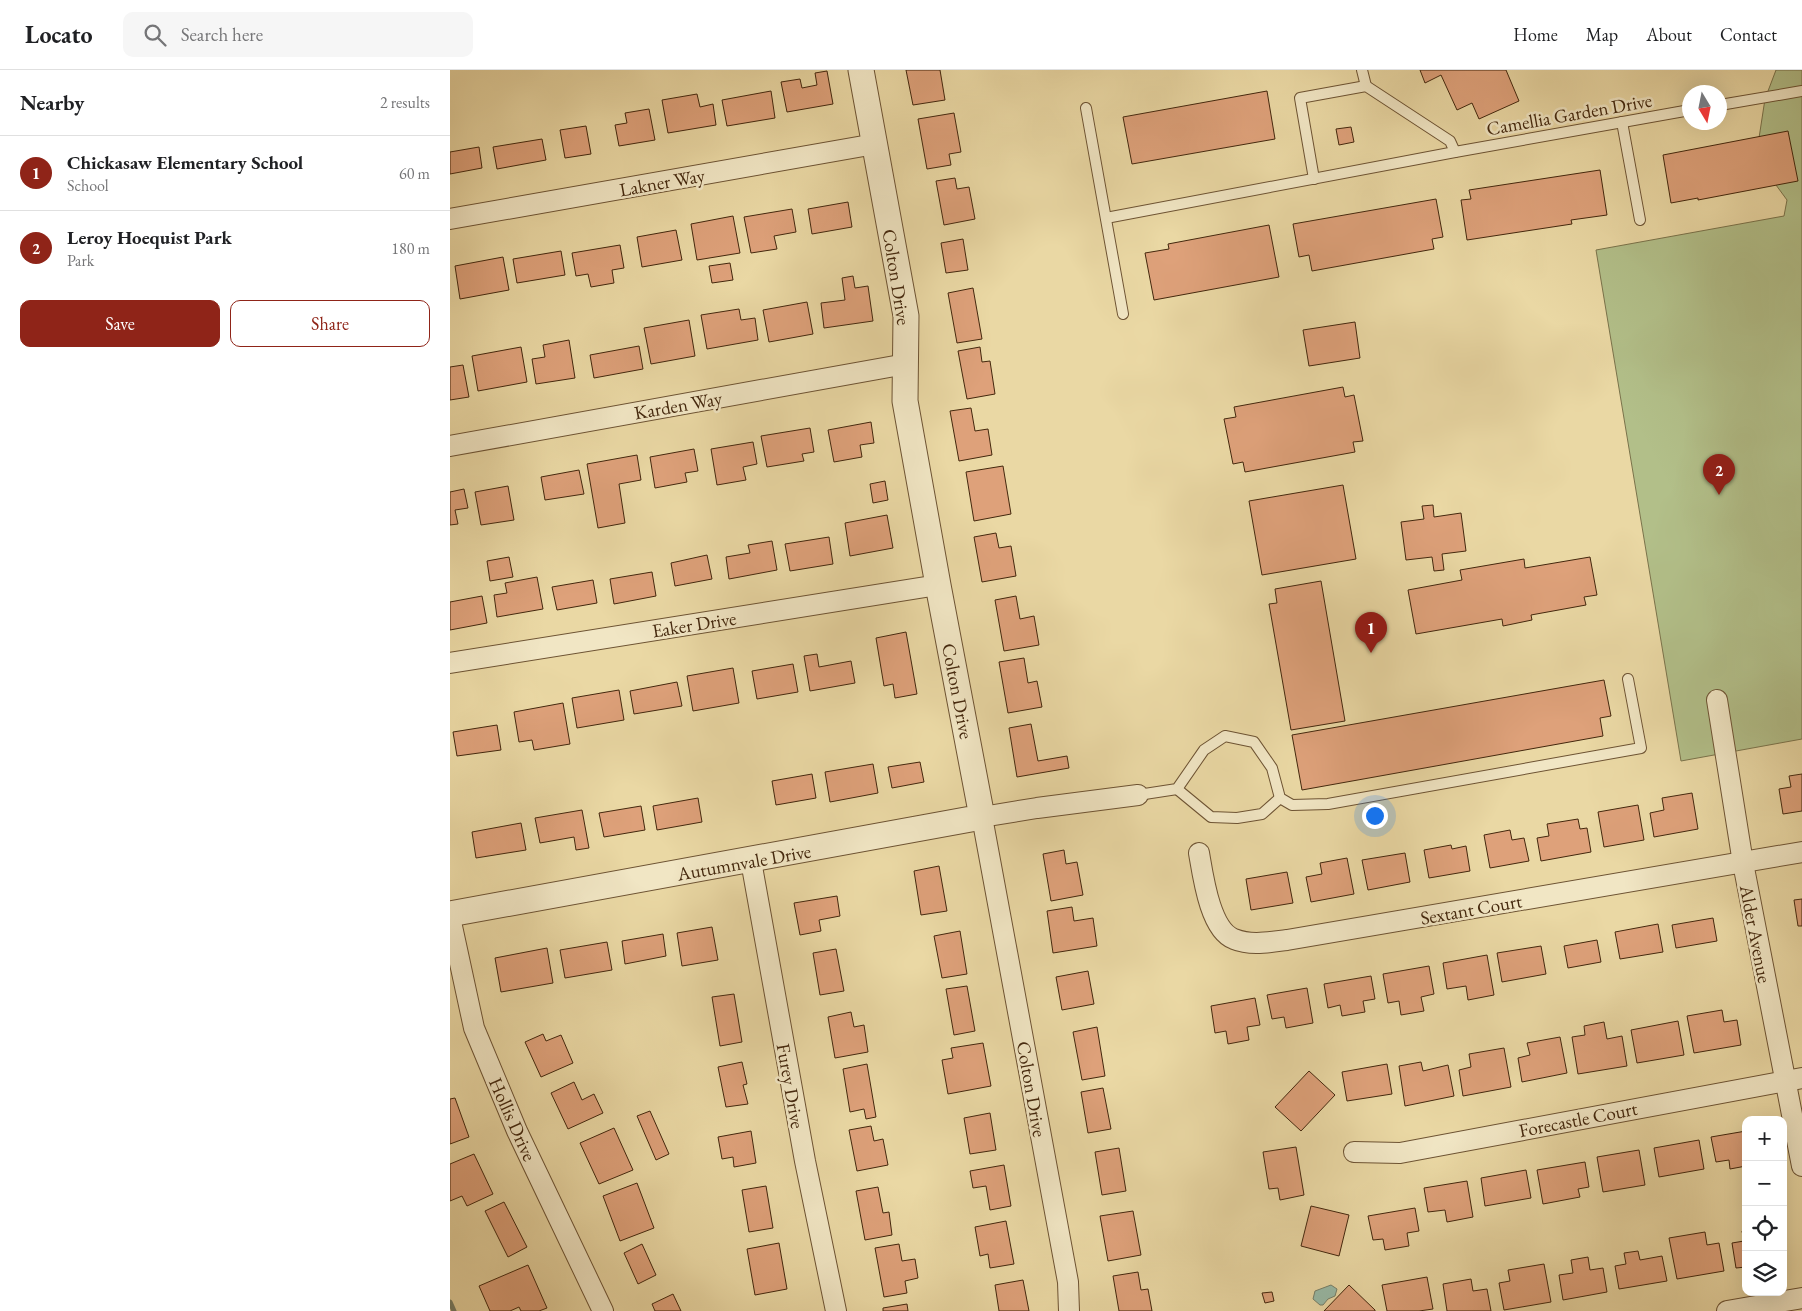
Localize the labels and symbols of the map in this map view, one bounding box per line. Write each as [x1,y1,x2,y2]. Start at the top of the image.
north arrow [1682,85,1727,130]
street label: Camellia Garden Drive [1484,88,1654,141]
street label: Lakner Way [617,163,707,202]
street label: Colton Drive [877,227,916,327]
street label: Karden Way [632,385,725,426]
pin: 2 [1703,454,1735,495]
street label: Eaker Drive [650,606,738,643]
pin: 1 [1355,612,1387,653]
street label: Colton Drive [936,641,979,741]
your location [1362,803,1388,829]
street label: Autumnvale Drive [674,838,813,887]
street label: Alder Avenue [1734,882,1777,985]
street label: Sextant Court [1418,888,1524,931]
street label: Colton Drive [1011,1039,1052,1139]
street label: Furey Drive [771,1041,810,1131]
street label: Hollis Drive [483,1074,542,1165]
street label: Forecastle Court [1517,1096,1640,1143]

